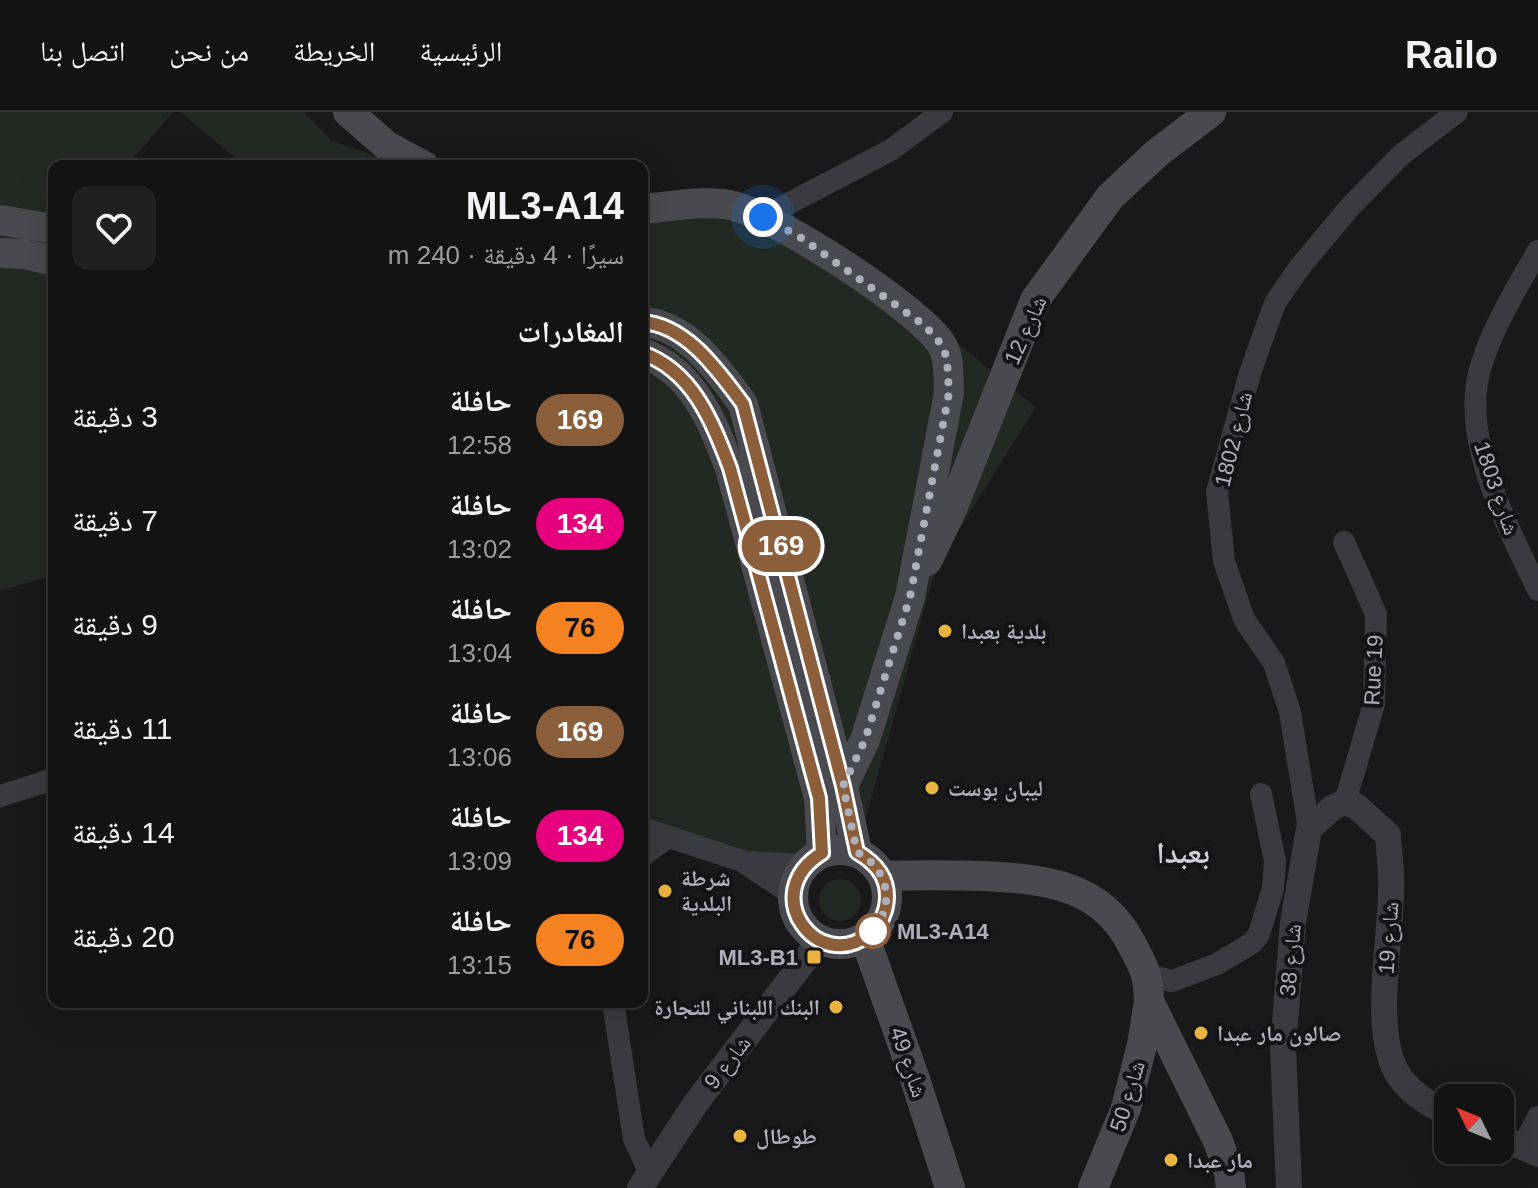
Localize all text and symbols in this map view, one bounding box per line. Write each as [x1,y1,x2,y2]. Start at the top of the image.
text: Railo [1405,34,1498,76]
text: اتصل بنا [40,36,125,67]
text: من نحن [169,36,249,67]
text: الخريطة [293,36,375,67]
text: الرئيسية [419,36,502,67]
text: ML3-A14 [466,185,624,227]
button: heart [72,186,156,270]
your location [743,197,783,237]
text: سيرًا · 4 دقيقة · 240 m [388,240,624,270]
street label: شارع 12 [999,292,1053,369]
text: المغادرات [517,315,624,348]
text: حافلة [450,384,512,417]
street label: شارع 1802 [1210,389,1258,489]
text: 3 دقيقة [72,400,158,433]
text: 169 [557,404,603,435]
text: 12:58 [447,430,512,460]
street label: شارع 1803 [1468,438,1524,538]
text: حافلة [450,488,512,521]
text: 7 دقيقة [72,504,158,537]
text: 134 [557,508,603,539]
line badge: 169 [735,520,827,572]
text: 169 [758,530,804,561]
text: 13:02 [447,534,512,564]
text: حافلة [450,592,512,625]
text: 9 دقيقة [72,608,158,641]
text: 76 [564,612,596,643]
place label: بلدية بعبدا [961,619,1046,645]
marker: بلدية بعبدا [936,622,954,640]
street label: Rue 19 [1359,634,1388,706]
text: 13:04 [447,638,512,668]
text: حافلة [450,696,512,729]
text: 11 دقيقة [72,712,172,745]
text: 169 [557,716,603,747]
text: 13:06 [447,742,512,772]
place label: ليبان بوست [948,776,1043,802]
marker: ليبان بوست [923,779,941,797]
text: حافلة [450,800,512,833]
text: 14 دقيقة [72,816,175,849]
text: 134 [557,820,603,851]
district label: بعبدا [1156,836,1210,870]
text: 13:09 [447,846,512,876]
place label: شرطة البلدية [681,866,732,917]
marker: شرطة البلدية [656,882,674,900]
street label: شارع 19 [1374,901,1404,975]
text: حافلة [450,904,512,937]
marker: ML3-A14 [856,914,890,948]
place label: ML3-A14 [897,919,989,944]
text: 20 دقيقة [72,920,175,953]
street label: شارع 38 [1275,923,1307,997]
text: 76 [564,924,596,955]
place label: ML3-B1 [719,945,798,970]
marker: ML3-B1 [805,948,823,966]
text: 13:15 [447,950,512,980]
place label: البنك اللبناني للتجارة [654,995,820,1024]
marker: البنك اللبناني للتجارة [827,998,845,1016]
place label: صالون مار عبدا [1217,1021,1342,1047]
street label: شارع 49 [884,1024,932,1101]
marker: صالون مار عبدا [1192,1024,1210,1042]
street label: شارع 9 [699,1031,757,1094]
street label: شارع 50 [1105,1058,1151,1135]
north arrow [1434,1084,1514,1164]
map controls [1434,1084,1514,1164]
place label: طوطال [756,1124,817,1150]
marker: طوطال [731,1127,749,1145]
place label: مار عبدا [1187,1148,1253,1174]
marker: مار عبدا [1162,1151,1180,1169]

